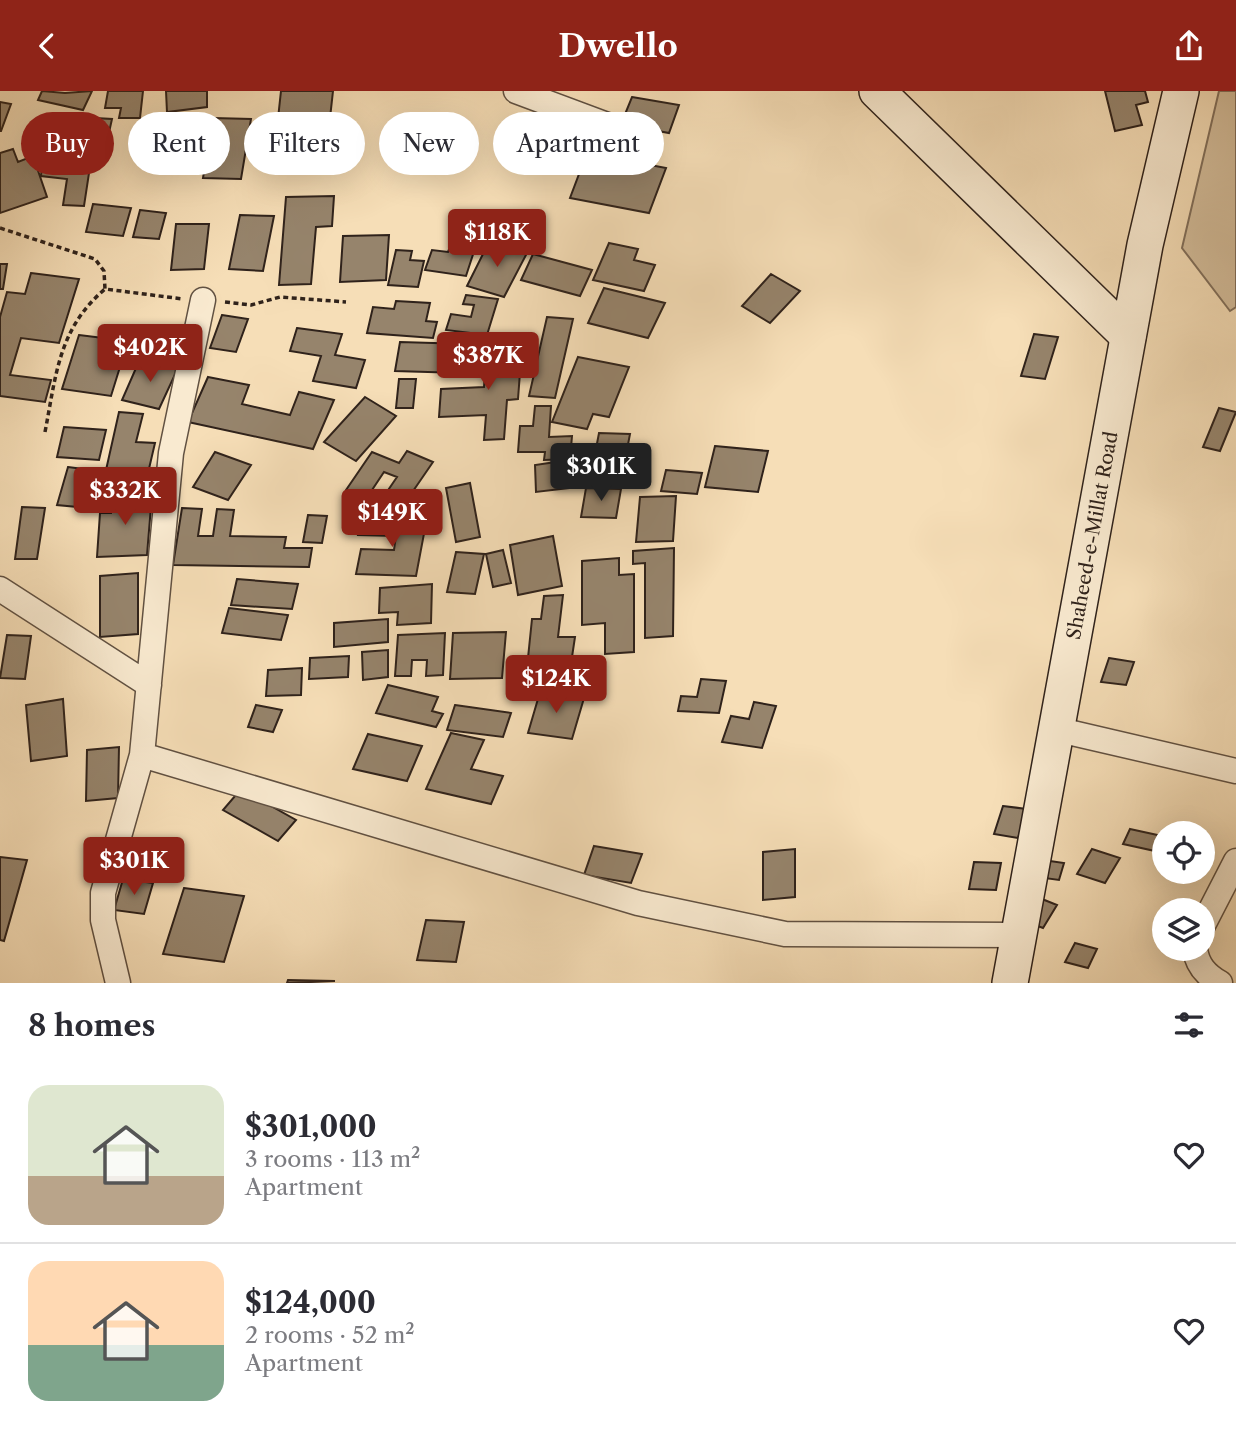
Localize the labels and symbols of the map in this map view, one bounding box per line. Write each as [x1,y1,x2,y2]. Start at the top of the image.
pin: $118K [448,209,546,269]
pin: $402K [101,324,199,384]
pin: $387K [439,333,537,392]
street label: Shaheed-e-Millat Road [1062,429,1122,641]
pin: $301K [552,443,650,503]
pin: $332K [76,467,174,527]
pin: $149K [343,489,441,549]
pin: $124K [507,655,605,715]
pin: $301K [85,837,183,897]

